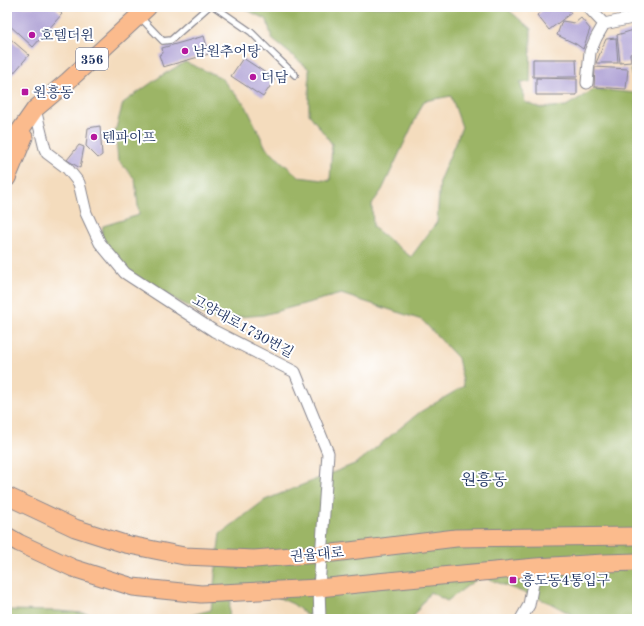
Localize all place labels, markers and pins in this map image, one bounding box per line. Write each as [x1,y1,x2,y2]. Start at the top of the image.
place label: 호텔더윈 [40,28,94,43]
marker: 호텔더윈 [27,30,37,40]
place label: 남원추어탕 [193,44,261,59]
marker: 남원추어탕 [180,46,190,56]
place label: 더담 [261,70,289,85]
marker: 더담 [248,72,258,82]
place label: 원흥동 [33,84,74,100]
marker: 원흥동 [20,87,30,97]
place label: 텐파이프 [102,130,156,145]
marker: 텐파이프 [89,132,99,142]
place label: 흥도동4통입구 [521,572,611,588]
marker: 흥도동4통입구 [508,575,518,585]

